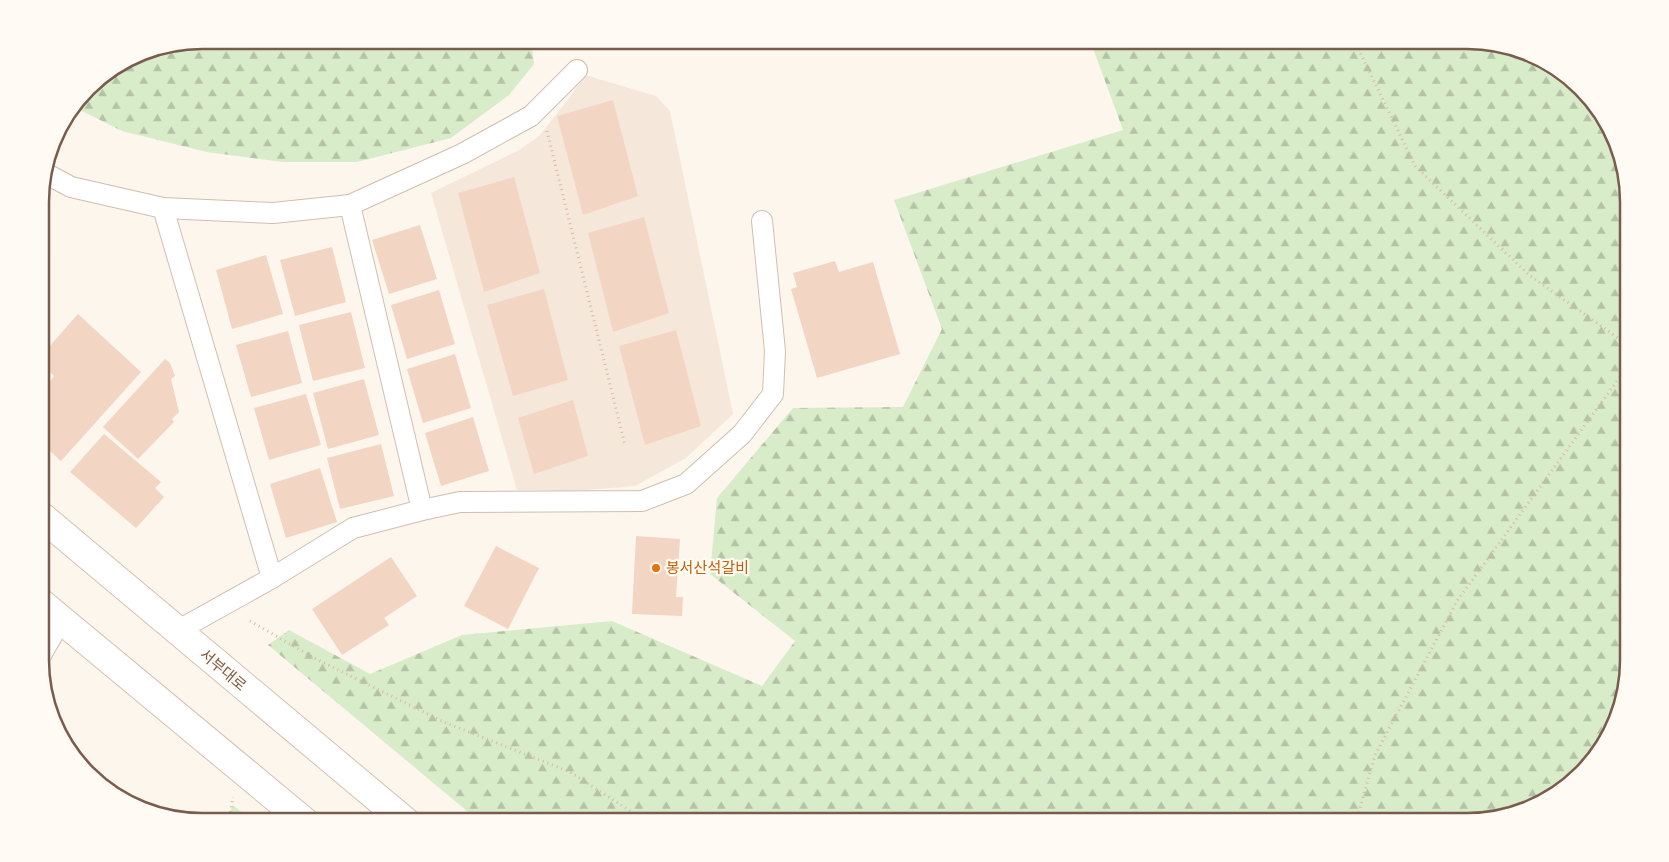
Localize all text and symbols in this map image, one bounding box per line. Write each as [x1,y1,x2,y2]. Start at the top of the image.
place label: 봉서산석갈비 [666,559,749,577]
marker: 봉서산석갈비 [650,562,662,574]
street label: 서부대로 [196,645,250,695]

